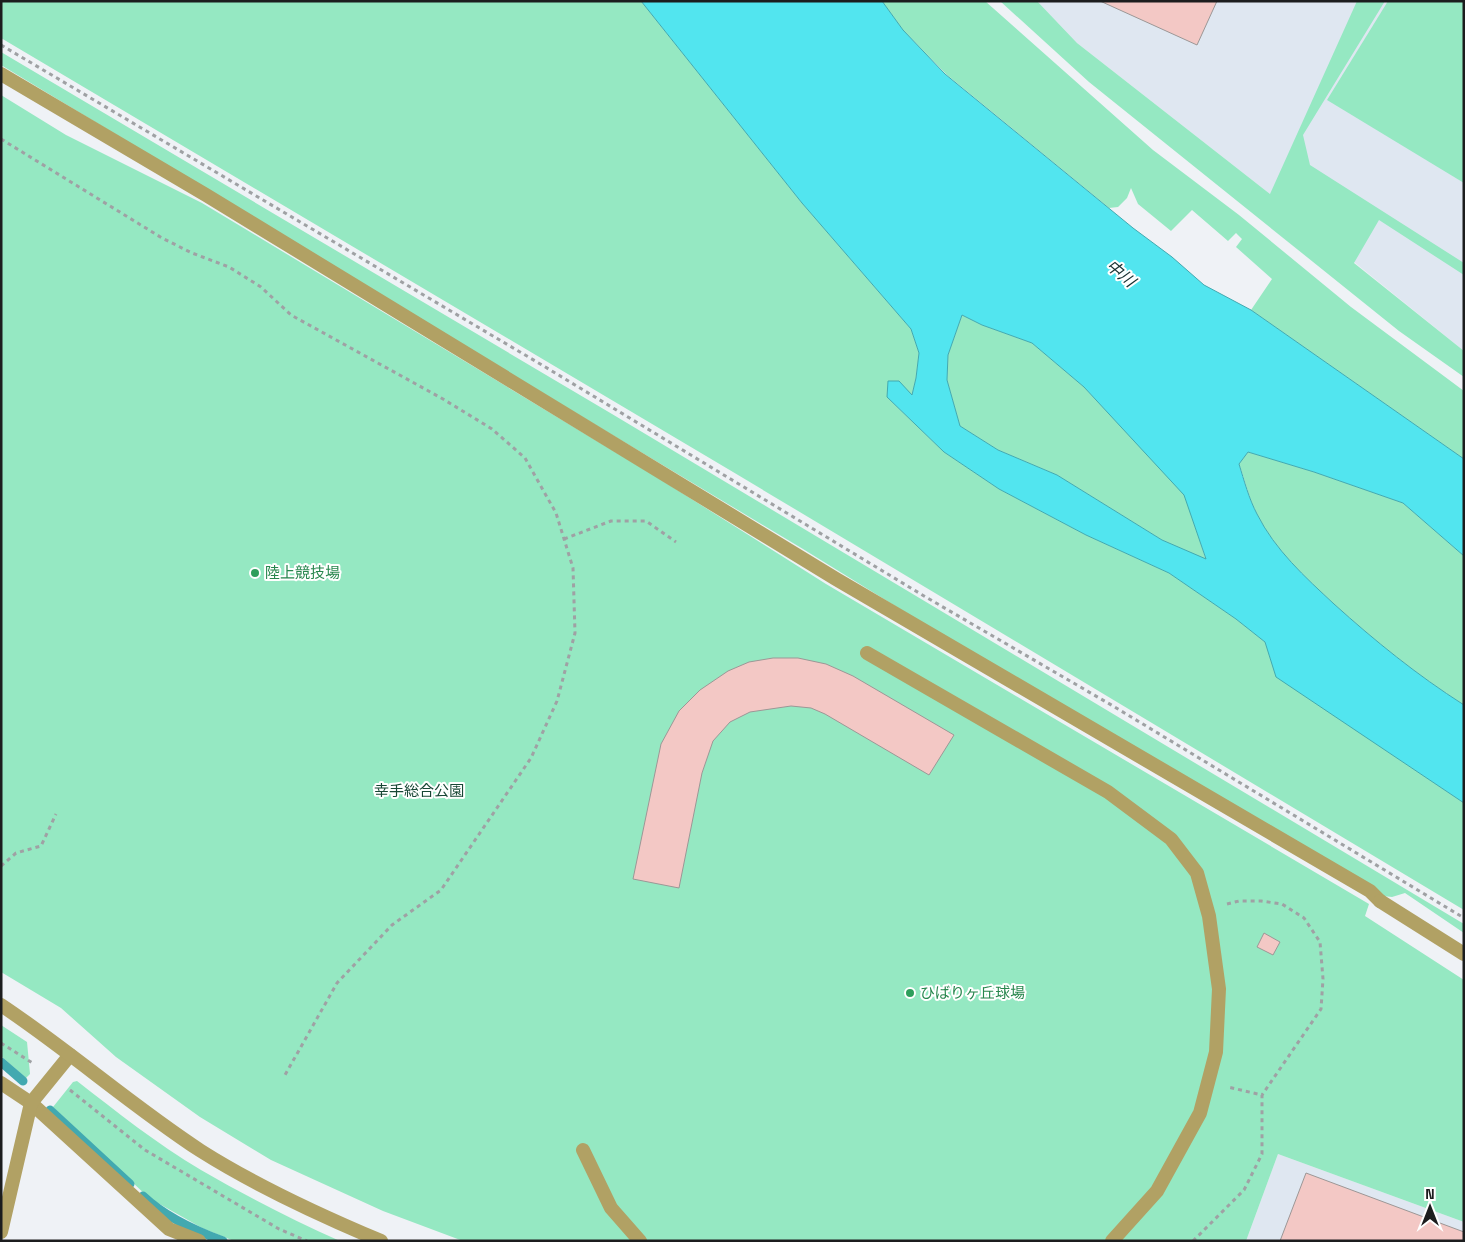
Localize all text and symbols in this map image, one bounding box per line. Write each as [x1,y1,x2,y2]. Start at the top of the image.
water label: 中川 [1102,255,1141,293]
place label: 陸上競技場 [265,563,340,582]
marker: 陸上競技場 [249,567,261,579]
park label: 幸手総合公園 [374,781,464,800]
place label: ひばりヶ丘球場 [920,983,1025,1002]
marker: ひばりヶ丘球場 [904,987,916,999]
north arrow [1405,1182,1455,1232]
text: N [1425,1185,1435,1203]

